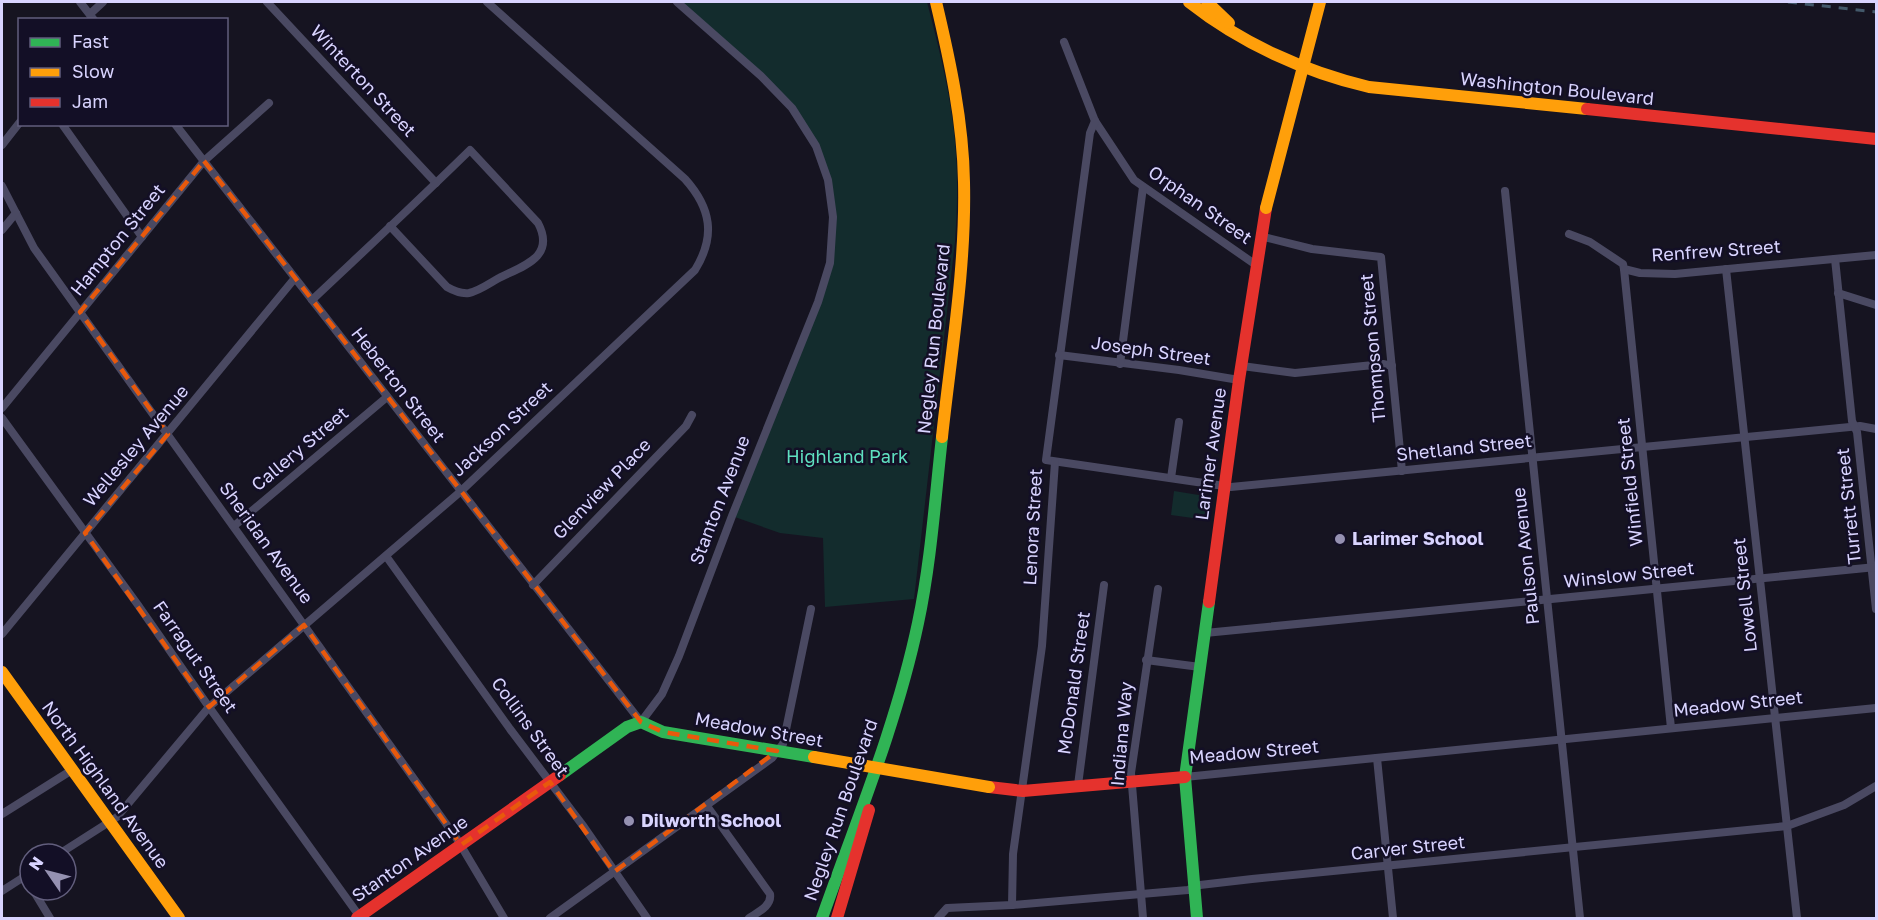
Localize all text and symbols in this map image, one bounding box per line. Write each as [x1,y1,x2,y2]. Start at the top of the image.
legend [18,18,228,126]
street label: Winterton Street [306,20,421,141]
text: Fast [72,30,109,52]
text: Slow [72,60,115,82]
street label: Washington Boulevard [1459,67,1655,109]
text: Jam [72,90,108,112]
street label: Orphan Street [1145,160,1257,248]
street label: Hampton Street [65,179,169,300]
street label: Renfrew Street [1651,235,1781,265]
street label: Negley Run Boulevard [912,243,954,435]
street label: Thompson Street [1355,273,1389,423]
street label: Heberton Street [347,323,451,446]
street label: Joseph Street [1090,331,1212,369]
street label: Jackson Street [447,376,556,480]
street label: Wellesley Avenue [78,380,193,511]
street label: Larimer Avenue [1190,386,1230,522]
street label: Callery Street [246,401,352,495]
street label: Winfield Street [1611,417,1647,548]
street label: Shetland Street [1395,429,1533,465]
street label: Stanton Avenue [684,432,754,567]
street label: Glenview Place [548,433,655,543]
park label: Highland Park [786,445,908,467]
street label: Turrett Street [1831,447,1865,565]
street label: Lenora Street [1018,468,1046,586]
street label: Sheridan Avenue [215,477,318,608]
street label: Paulson Avenue [1507,486,1543,626]
place label: Larimer School [1352,527,1484,549]
marker: Larimer School [1333,532,1347,546]
street label: Lowell Street [1727,537,1761,653]
street label: Winslow Street [1562,556,1695,592]
street label: Farragut Street [149,596,243,717]
street label: McDonald Street [1052,610,1094,756]
street label: Collins Street [487,672,574,781]
street label: Indiana Way [1105,681,1137,787]
street label: Meadow Street [1672,685,1804,721]
street label: North Highland Avenue [37,697,173,873]
street label: Meadow Street [693,707,825,751]
street label: Negley Run Boulevard [799,716,882,903]
street label: Meadow Street [1188,734,1320,768]
place label: Dilworth School [641,809,781,831]
street label: Stanton Avenue [347,810,472,906]
marker: Dilworth School [622,814,636,828]
street label: Carver Street [1350,830,1466,864]
north arrow [18,842,78,902]

